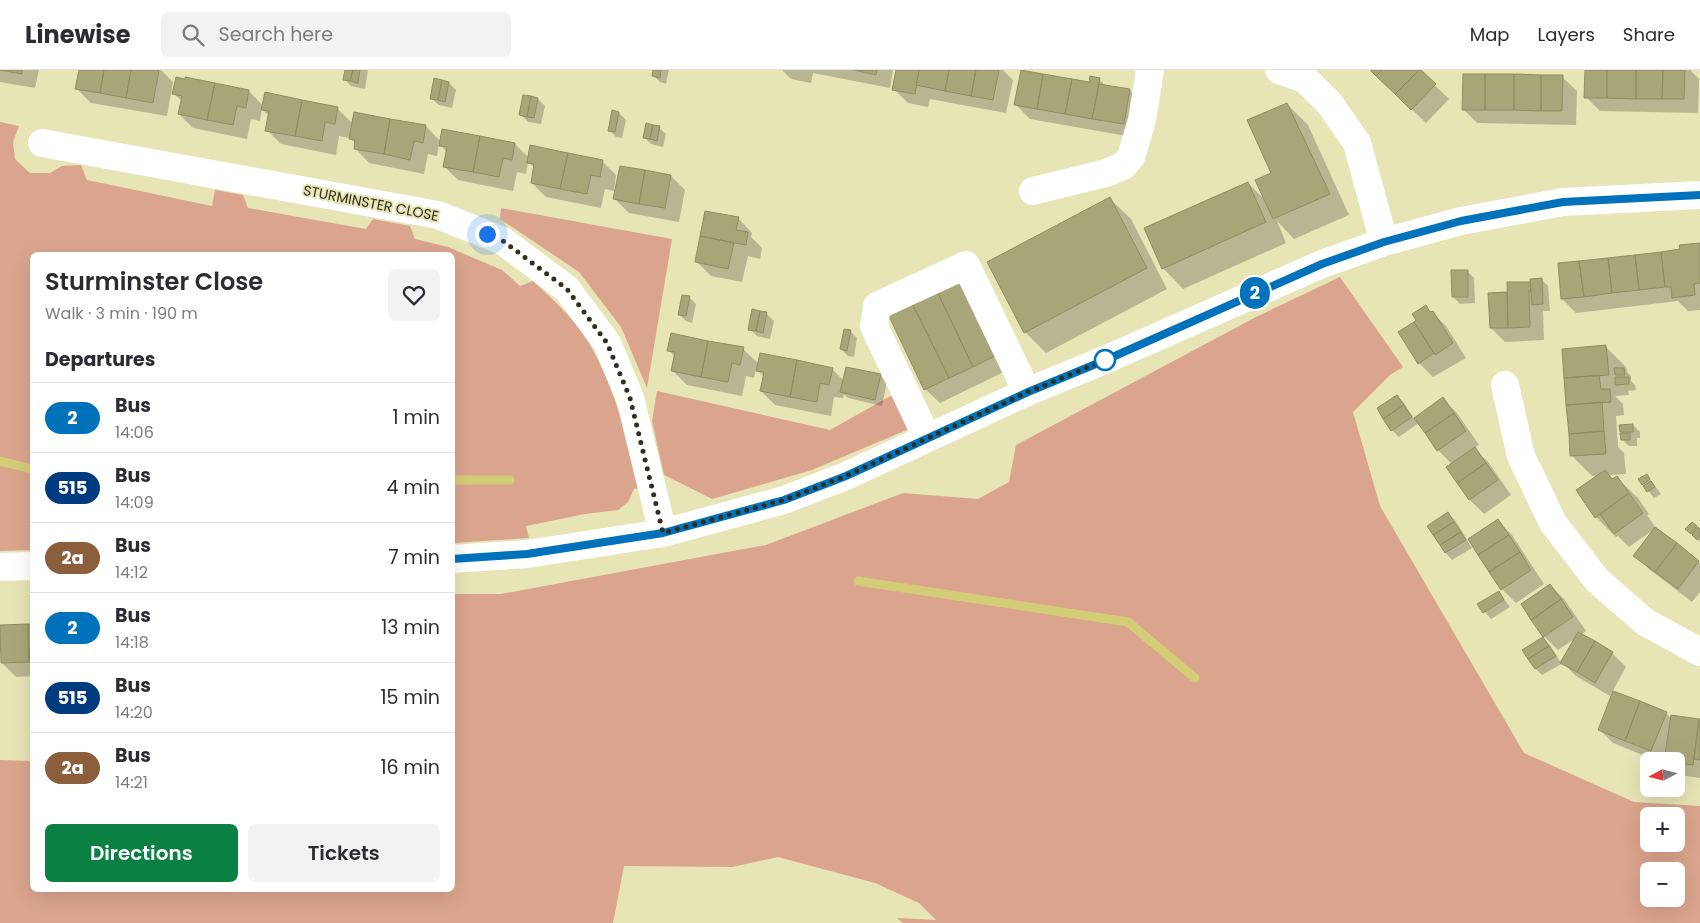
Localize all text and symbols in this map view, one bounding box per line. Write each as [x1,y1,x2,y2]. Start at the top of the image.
search box [161,12,511,57]
text: Linewise [25,18,131,51]
icon: search [179,21,207,49]
text: Search here [219,21,333,48]
text: Map [1470,22,1510,47]
text: Layers [1538,22,1595,47]
text: Share [1623,22,1675,47]
street label: STURMINSTER CLOSE [302,180,440,226]
your location [475,222,500,247]
text: Sturminster Close [45,265,263,298]
button: heart [388,269,440,321]
line badge: 2 [1239,277,1271,309]
text: 2 [1250,280,1260,305]
text: Walk · 3 min · 190 m [45,302,198,325]
text: Departures [45,346,155,373]
unlabelled marker [1094,349,1116,371]
text: Bus [115,392,151,419]
text: 1 min [392,404,440,431]
text: 2 [67,405,78,430]
text: 14:06 [115,421,154,444]
text: Bus [115,462,151,489]
text: 4 min [387,474,440,501]
text: 515 [57,475,88,500]
text: 14:09 [115,491,154,514]
text: Bus [115,532,151,559]
text: 7 min [388,544,440,571]
text: 2a [61,545,84,570]
text: 14:12 [115,561,148,584]
text: Bus [115,602,151,629]
text: 13 min [381,614,440,641]
text: 2 [67,615,78,640]
text: 14:18 [115,631,149,654]
text: Bus [115,672,151,699]
text: 15 min [381,684,440,711]
text: 515 [57,685,88,710]
text: 14:20 [115,701,153,724]
text: Bus [115,742,151,769]
north arrow [1640,752,1685,798]
map controls [1640,752,1685,907]
text: 16 min [380,754,440,781]
text: 2a [61,755,84,780]
text: 14:21 [115,771,148,794]
button: + [1640,807,1685,852]
button: Directions [45,824,238,882]
button: Tickets [248,824,440,882]
button: − [1640,862,1685,907]

